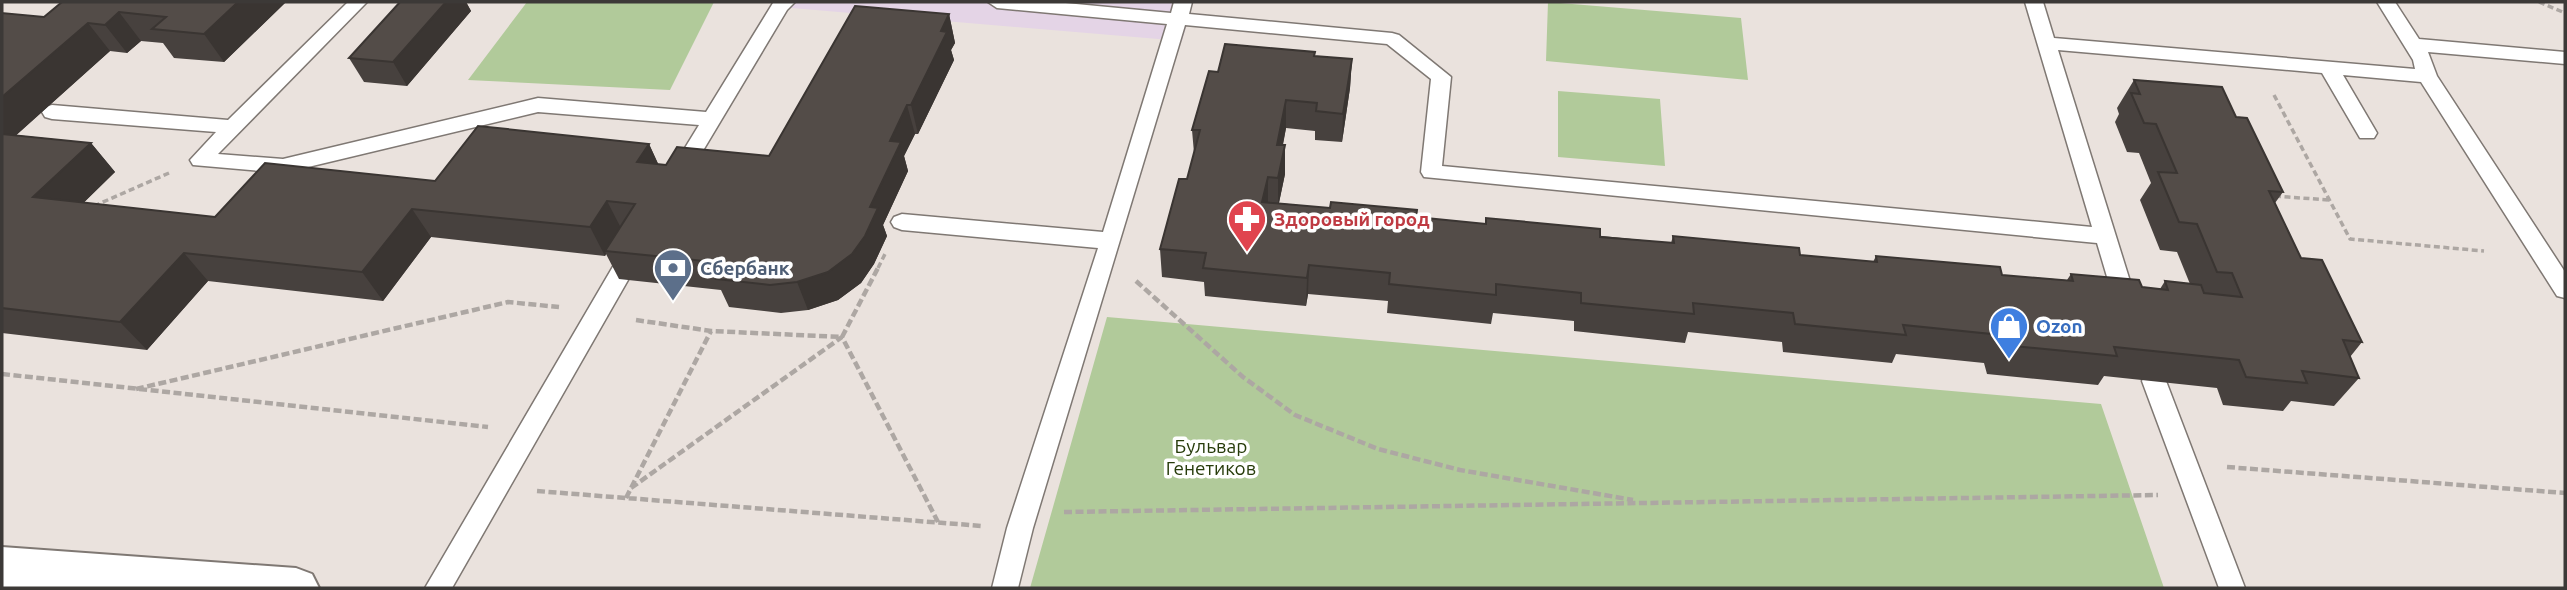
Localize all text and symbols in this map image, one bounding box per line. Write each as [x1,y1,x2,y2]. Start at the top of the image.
pharmacy icon: Здоровый город [1226,198,1268,253]
place label: Здоровый город [1274,208,1430,230]
bank icon: Сбербанк [652,247,694,302]
place label: Сбербанк [700,257,790,279]
shop icon: Ozon [1988,305,2030,360]
place label: Ozon [2036,315,2083,337]
park label: Бульвар Генетиков [1166,435,1256,479]

